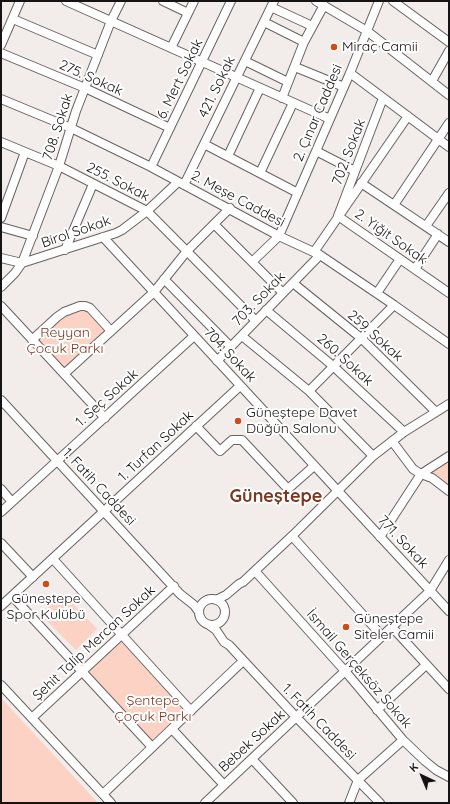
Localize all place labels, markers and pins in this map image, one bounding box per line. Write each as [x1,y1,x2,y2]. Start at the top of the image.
place label: Miraç Camii [342,39,418,55]
marker: Miraç Camii [329,42,339,52]
place label: Güneştepe Davet Düğün Salonu [246,405,357,438]
marker: Güneştepe Davet Düğün Salonu [233,416,243,426]
marker: Güneştepe Spor Kulübü [41,579,51,589]
place label: Güneştepe Spor Kulübü [7,591,85,624]
place label: Güneştepe Siteler Camii [354,611,434,644]
marker: Güneştepe Siteler Camii [341,622,351,632]

